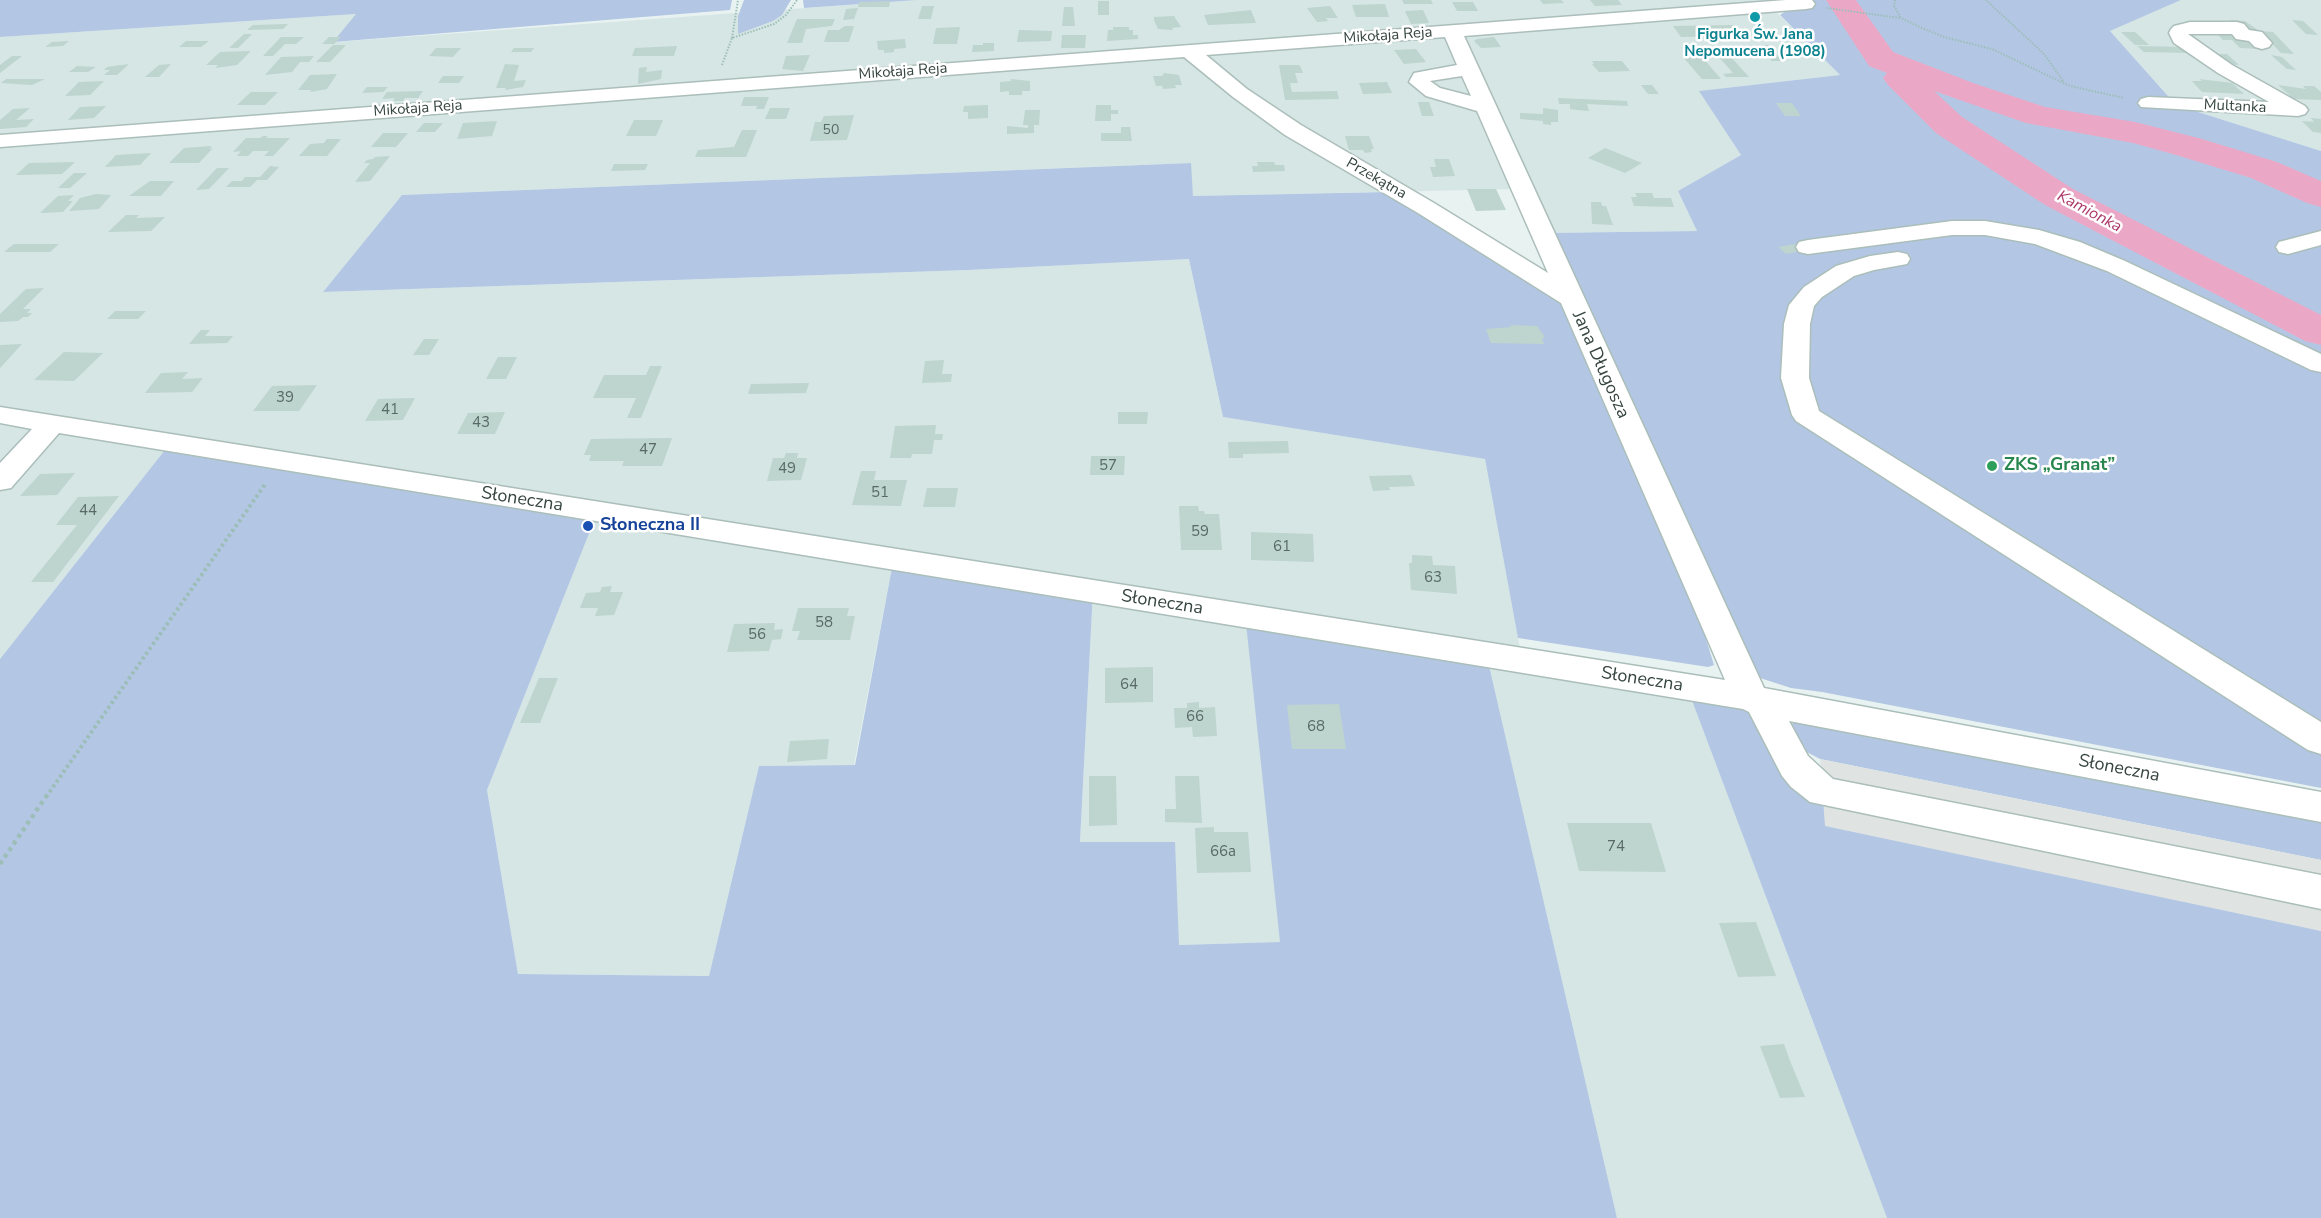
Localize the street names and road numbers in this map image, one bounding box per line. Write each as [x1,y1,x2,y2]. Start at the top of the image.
street label: Mikołaja Reja [1343,24,1433,48]
street label: Mikołaja Reja [858,60,948,84]
street label: Multanka [2203,96,2267,118]
street label: Mikołaja Reja [373,97,463,121]
street label: Przekątna [1343,155,1409,203]
street label: Jana Długosza [1567,308,1633,422]
street label: Słoneczna [480,483,564,517]
street label: Słoneczna [1120,586,1204,620]
street label: Słoneczna [1600,663,1684,697]
street label: Słoneczna [2076,751,2162,787]

